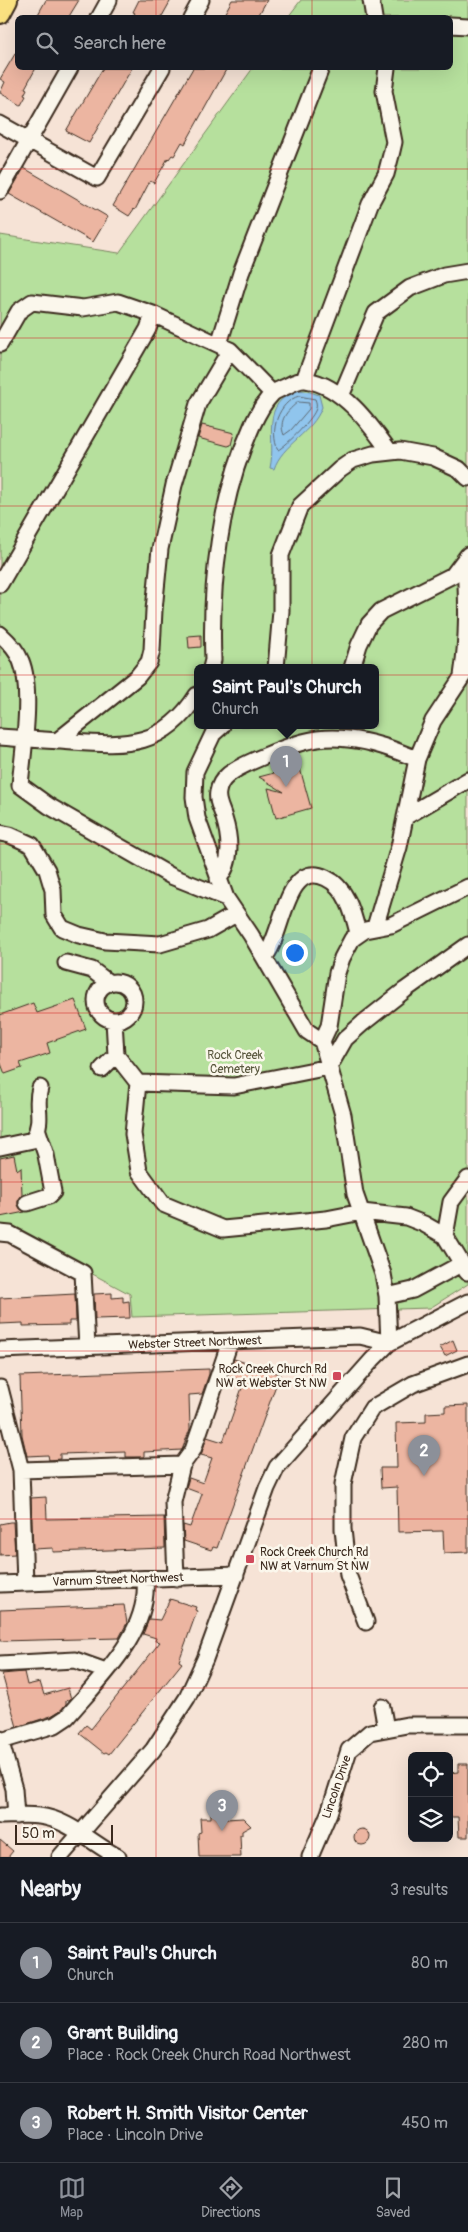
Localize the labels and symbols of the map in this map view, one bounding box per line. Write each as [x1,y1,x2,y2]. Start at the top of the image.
pin: 1 [270,746,302,787]
your location [282,940,308,966]
park label: Rock Creek Cemetery [207,1048,263,1077]
street label: Webster Street Northwest [128,1333,262,1353]
place label: Rock Creek Church Rd NW at Webster St NW [216,1362,327,1391]
marker: Rock Creek Church Rd NW at Webster St NW [331,1370,343,1382]
pin: 2 [408,1435,440,1476]
place label: Rock Creek Church Rd NW at Varnum St NW [260,1545,369,1574]
marker: Rock Creek Church Rd NW at Varnum St NW [244,1553,256,1565]
street label: Varnum Street Northwest [52,1570,184,1590]
street label: Lincoln Drive [319,1753,355,1821]
pin: 3 [206,1790,238,1831]
scale bar [15,1822,112,1845]

